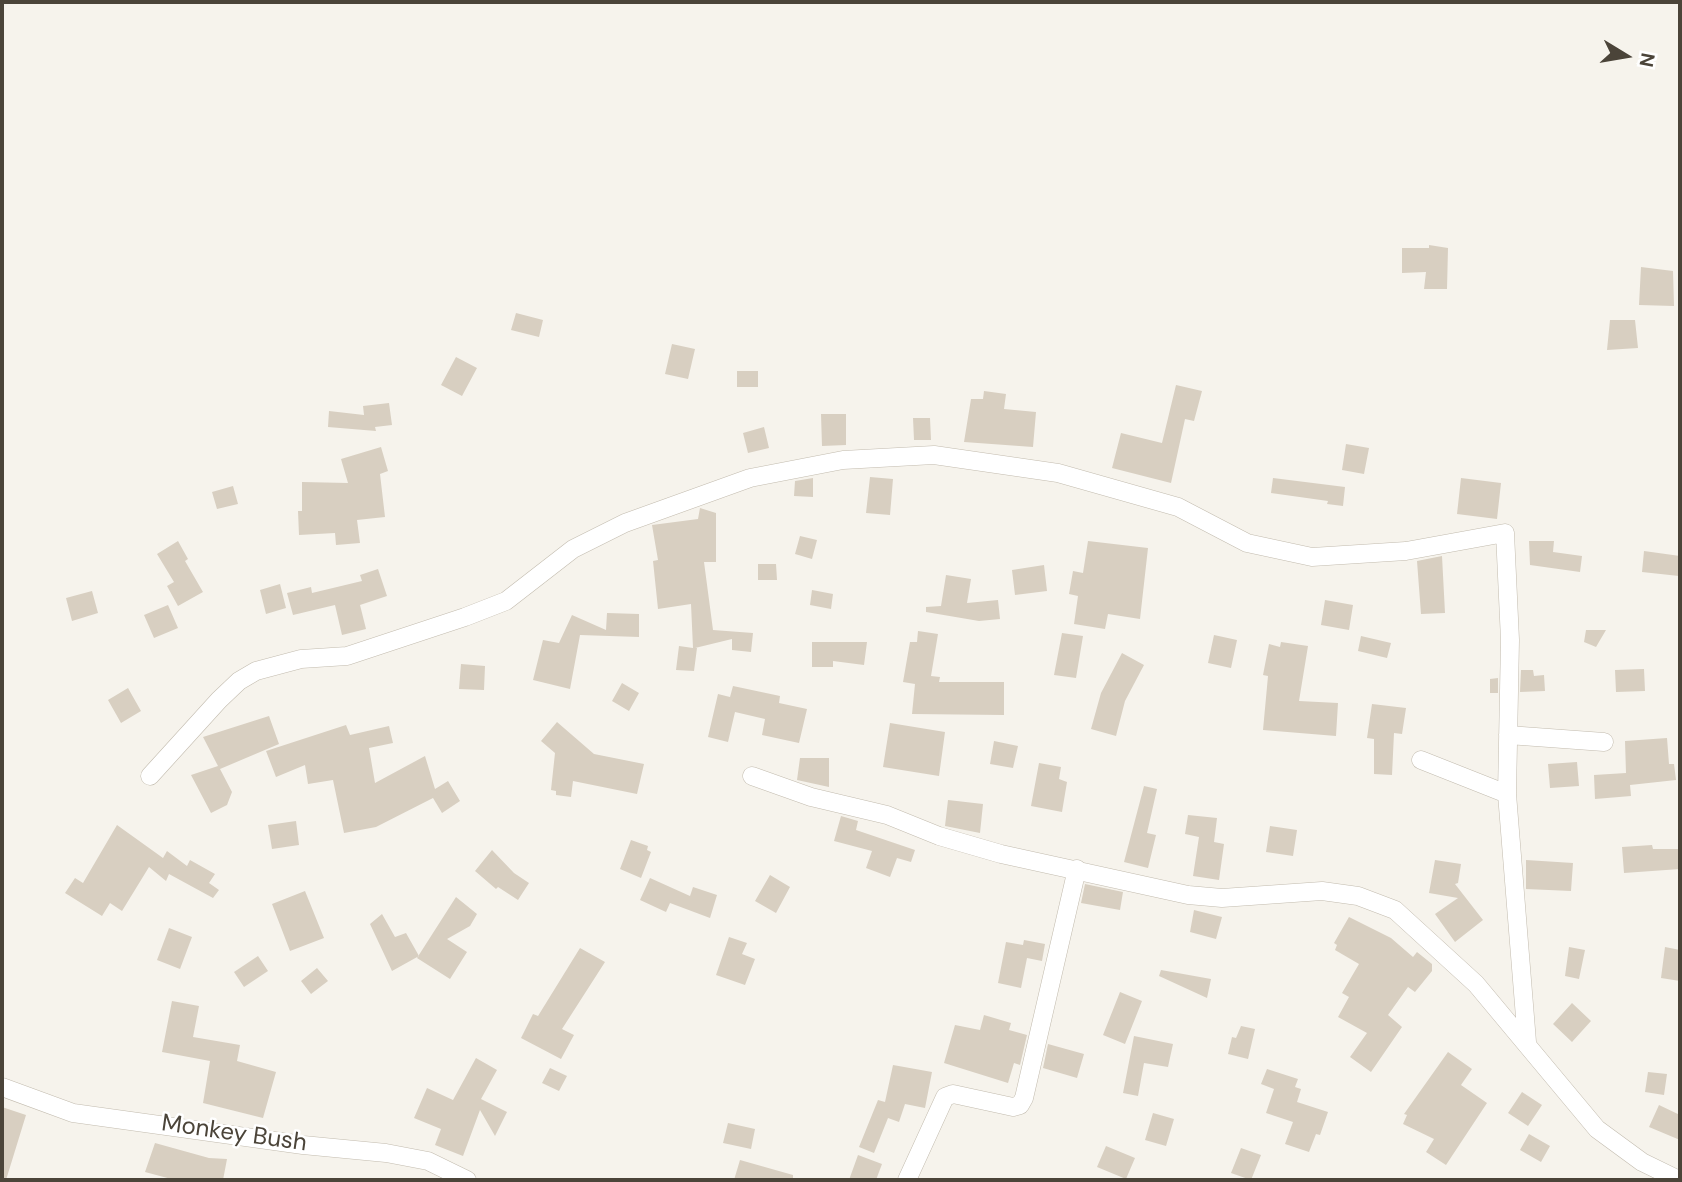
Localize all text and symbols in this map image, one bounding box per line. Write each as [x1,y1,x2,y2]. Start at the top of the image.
north arrow [1591,21,1661,91]
text: N [1634,51,1661,69]
street label: Monkey Bush [160,1110,308,1158]

